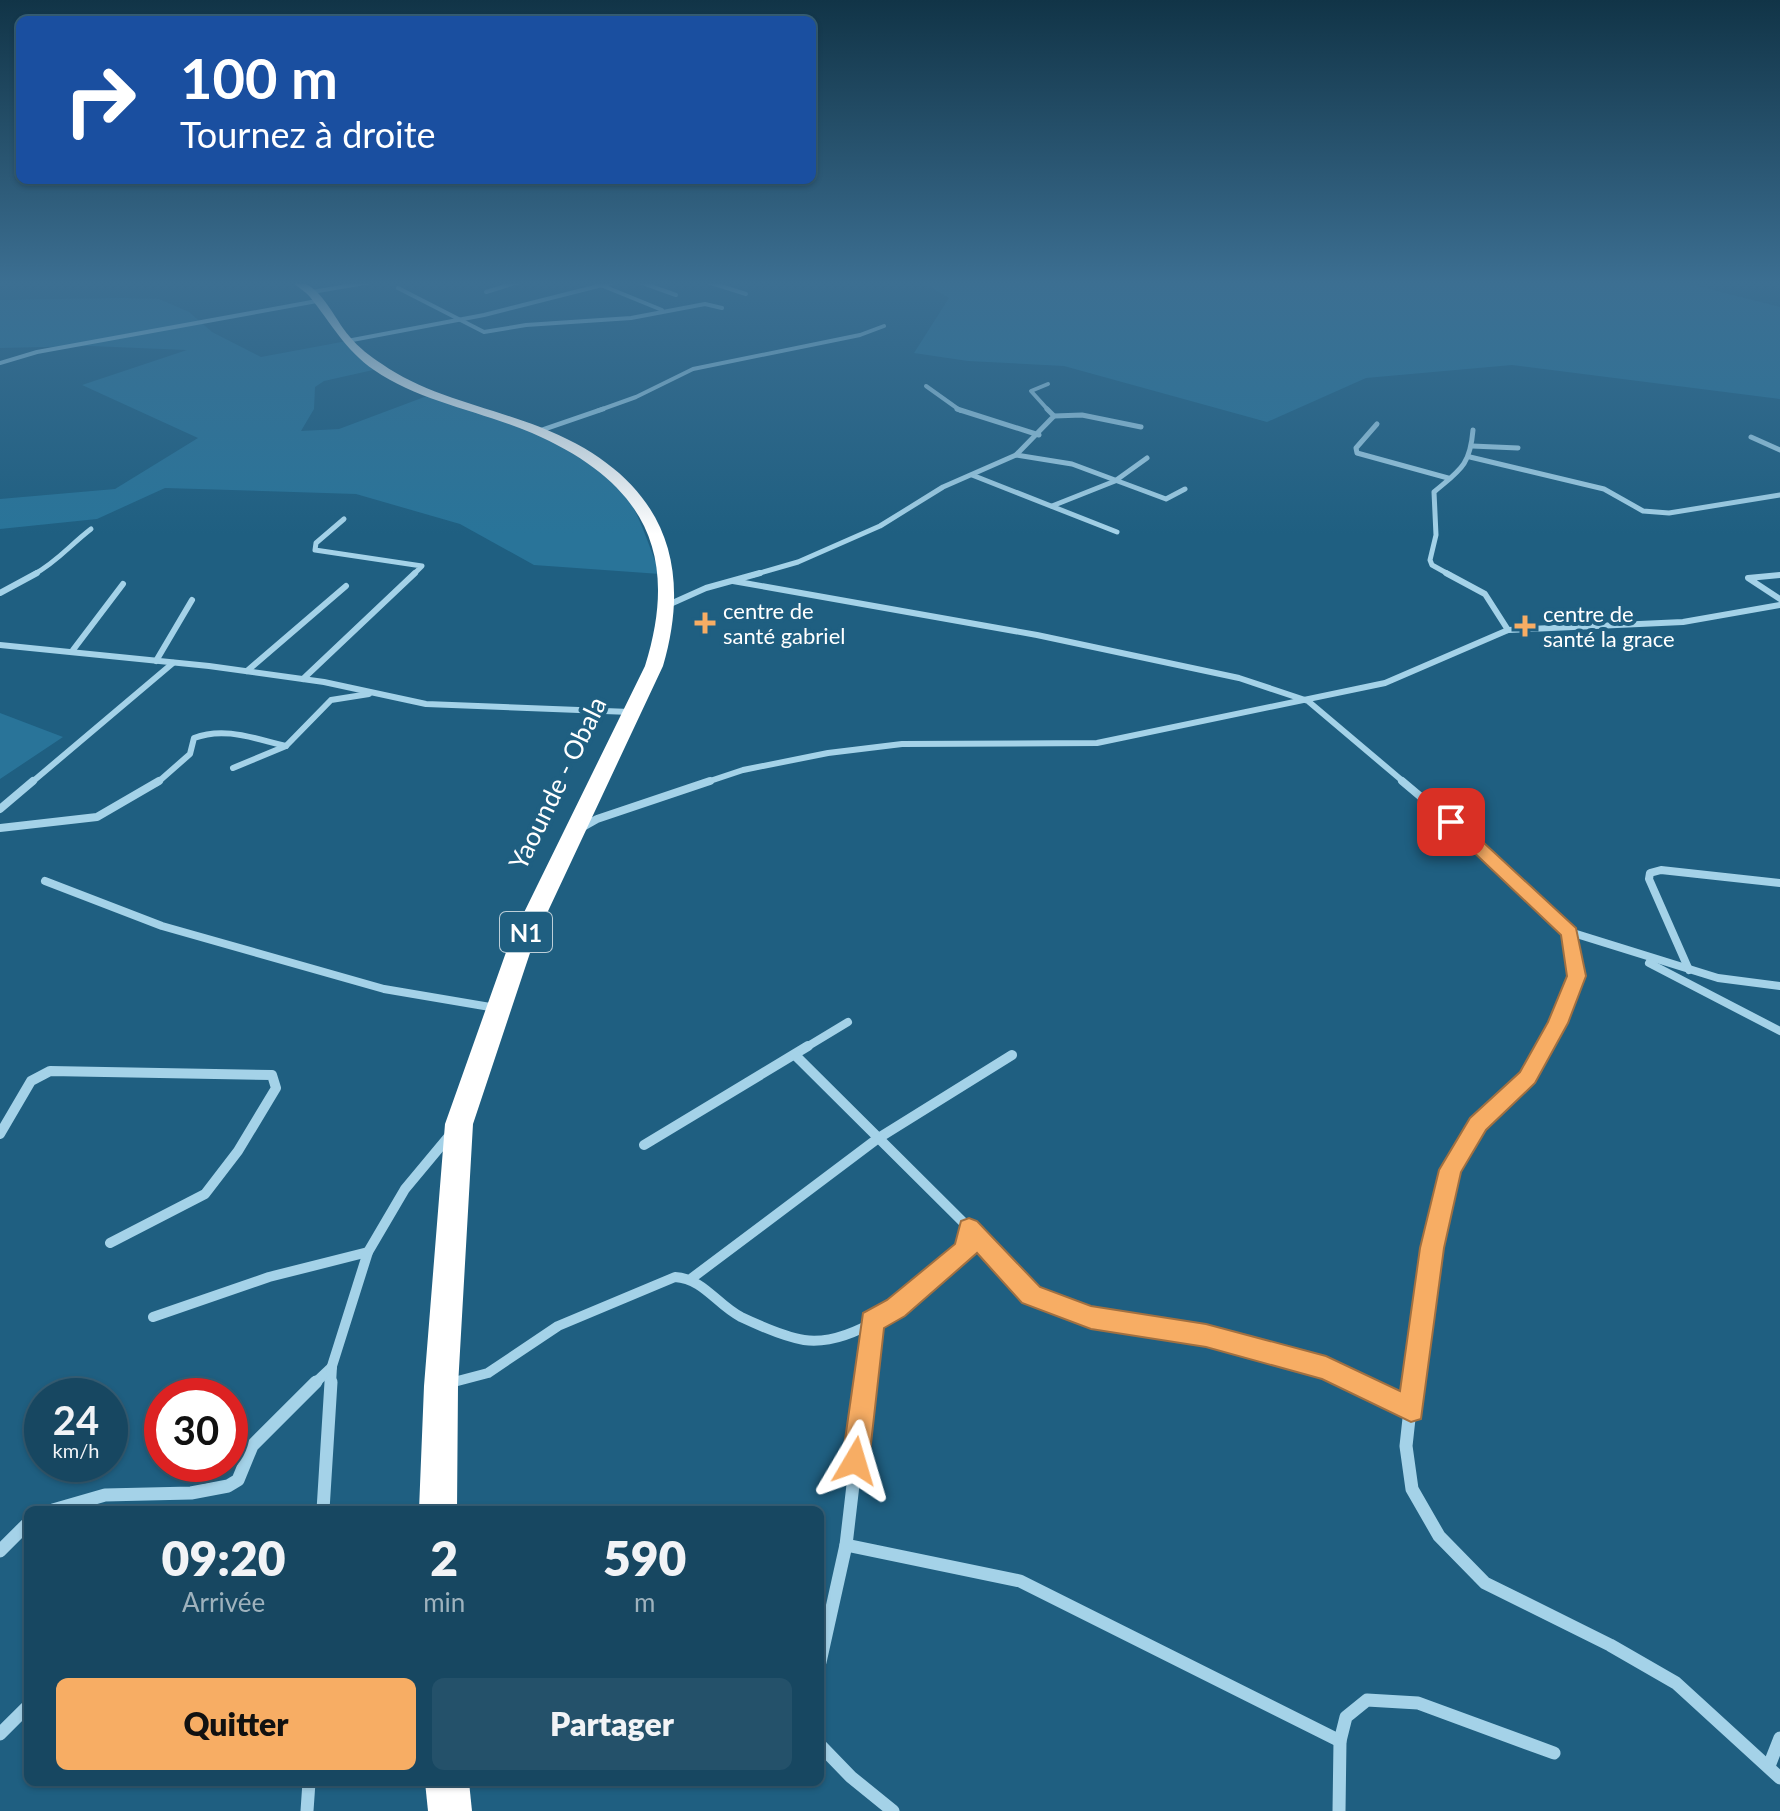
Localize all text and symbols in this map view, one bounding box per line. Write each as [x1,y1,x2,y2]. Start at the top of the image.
text: 100 m [180,44,338,111]
icon: right [48,48,152,152]
text: Tournez à droite [180,112,436,156]
place label: centre de santé gabriel [723,597,845,649]
place label: centre de santé la grace [1543,600,1675,652]
marker: centre de santé gabriel [694,612,716,634]
marker: centre de santé la grace [1514,615,1536,637]
street label: Yaounde - Obala [501,691,613,875]
pin [1417,788,1485,856]
icon: arrive [1429,800,1473,844]
road number: N1 [500,912,552,952]
speed limit sign: 30 [144,1378,248,1482]
text: 24 [53,1396,99,1444]
position arrow [813,1419,897,1503]
text: km/h [53,1438,99,1462]
text: 09:20 [162,1529,286,1586]
text: 2 [430,1529,458,1586]
text: 590 [603,1529,686,1586]
text: Arrivée [182,1586,265,1618]
text: min [423,1586,465,1618]
text: m [634,1586,655,1618]
button: Quitter [56,1678,416,1770]
button: Partager [432,1678,792,1770]

